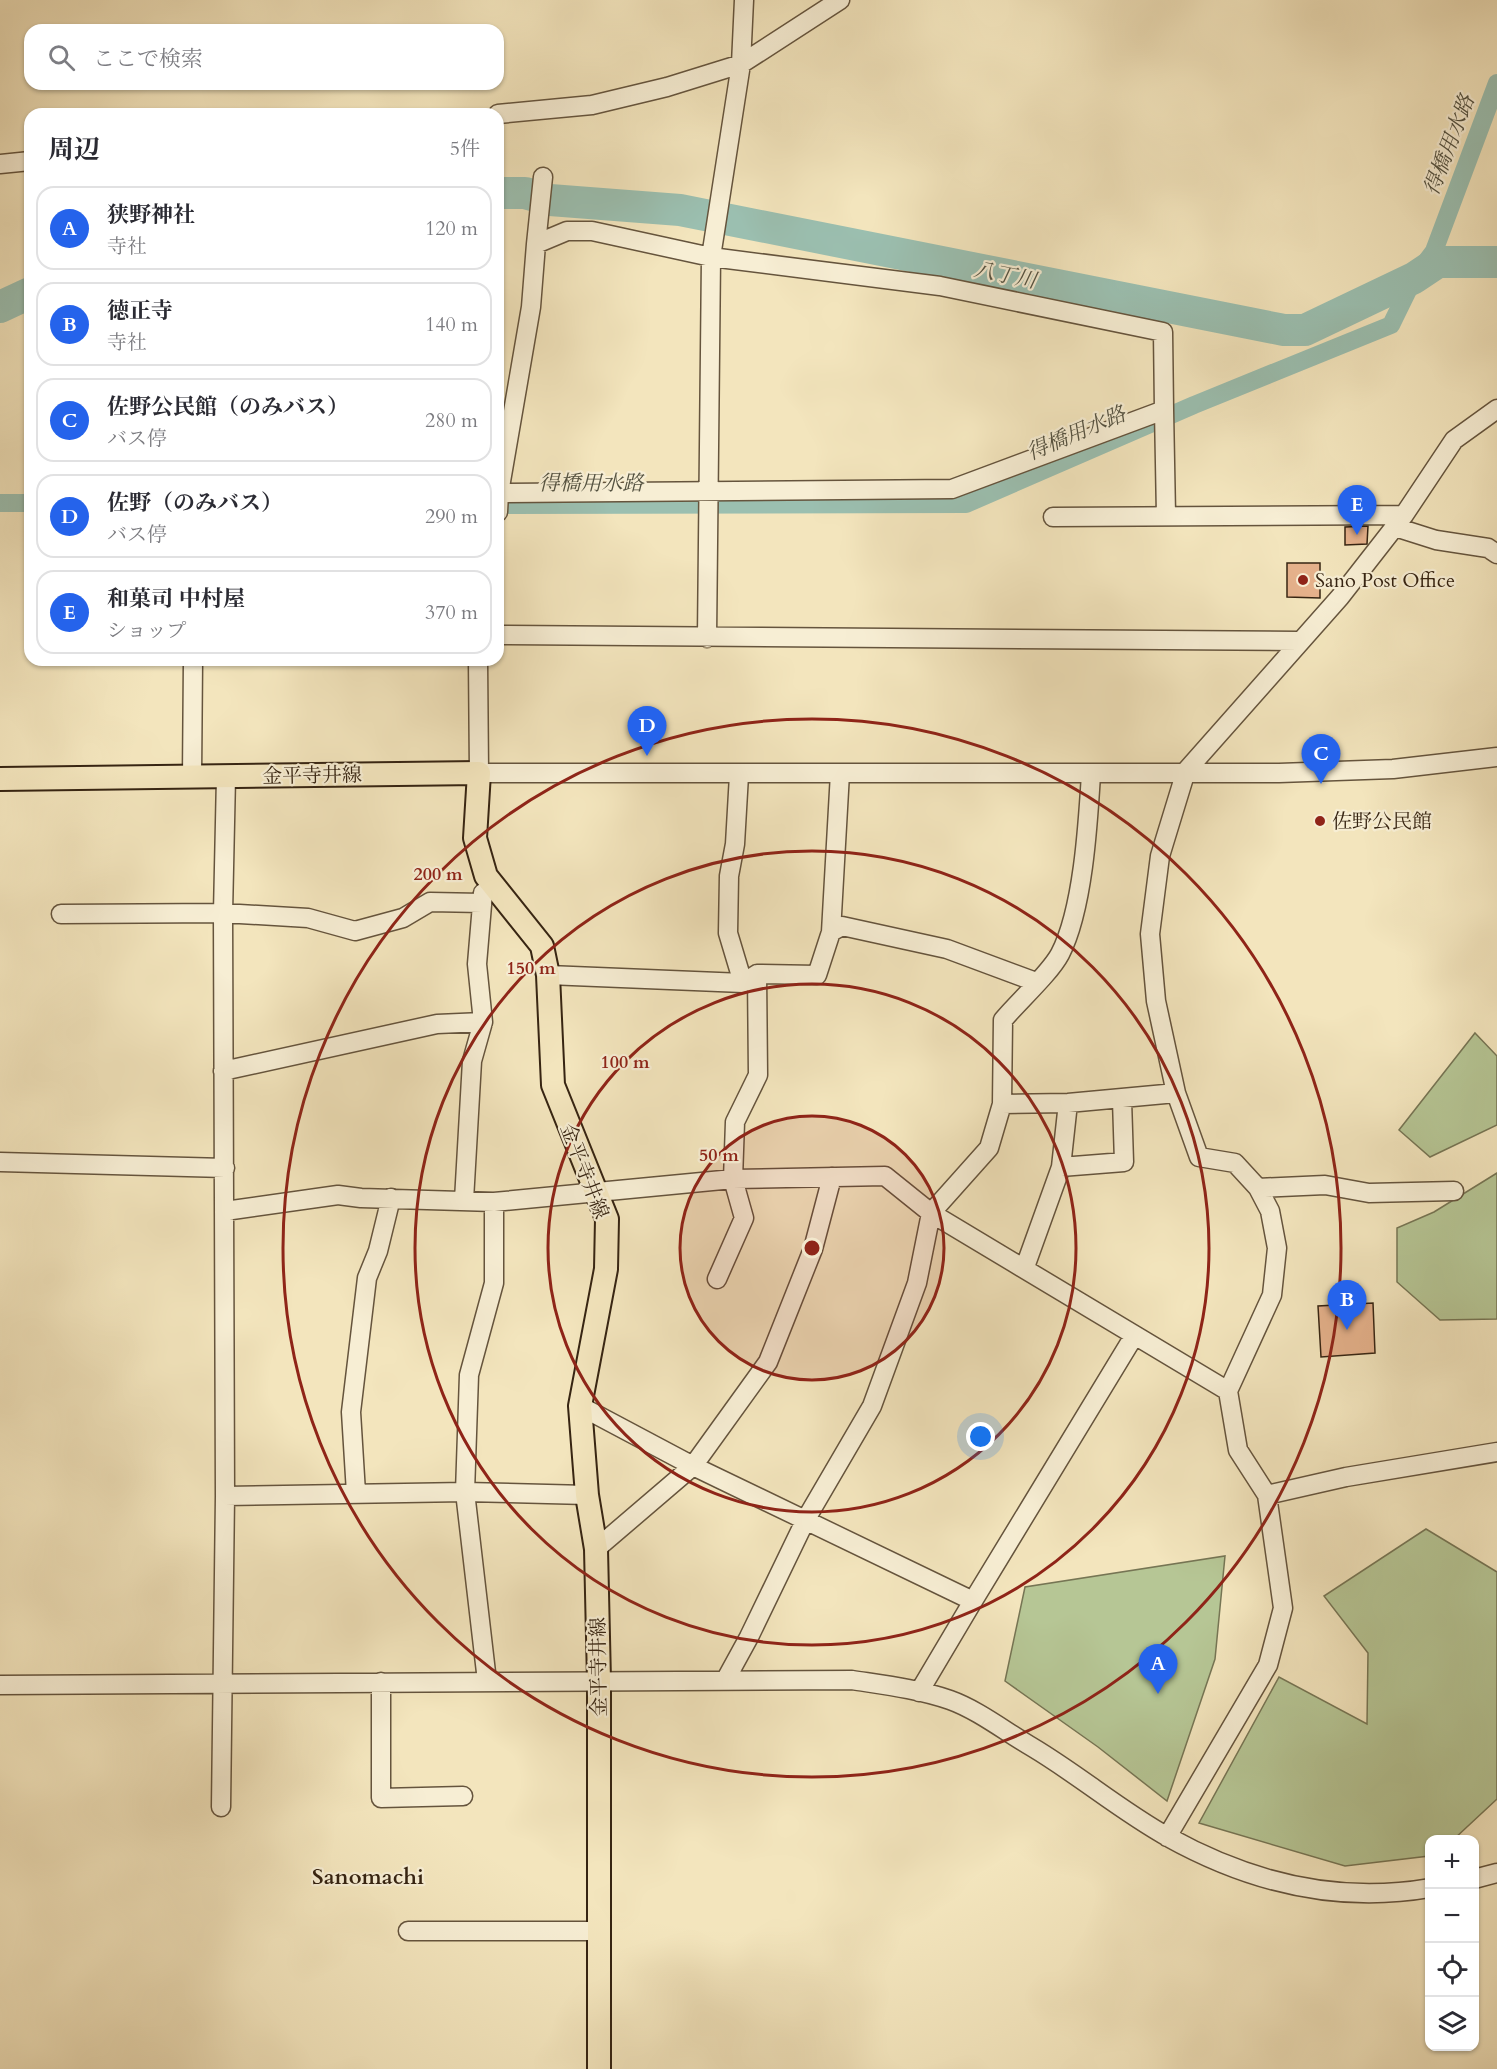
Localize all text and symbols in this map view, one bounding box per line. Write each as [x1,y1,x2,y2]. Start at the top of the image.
search box [24,24,504,90]
icon: search [45,41,78,74]
text: ここで検索 [93,44,203,74]
water label: 得橋用水路 [1417,89,1483,199]
text: 周辺 [48,132,100,167]
text: 5件 [450,135,480,162]
text: 狭野神社 [107,200,195,230]
text: A [62,215,77,242]
text: 120 m [425,215,478,242]
text: 寺社 [107,233,147,260]
water label: 八丁川 [971,255,1041,296]
text: 徳正寺 [107,296,173,326]
text: B [62,311,77,338]
text: 140 m [425,311,478,338]
text: 寺社 [107,329,147,356]
text: 佐野公民館（のみバス） [107,392,349,422]
water label: 得橋用水路 [1022,399,1132,467]
text: C [62,407,77,434]
text: 280 m [425,407,478,434]
text: バス停 [107,425,167,452]
water label: 得橋用水路 [539,469,645,498]
pin: E [1338,486,1376,535]
text: 佐野（のみバス） [107,488,283,518]
text: D [61,503,78,530]
text: 290 m [425,503,478,530]
text: バス停 [107,521,167,548]
place label: Sano Post Office [1315,567,1455,594]
marker: Sano Post Office [1296,573,1310,587]
text: 和菓司 中村屋 [107,584,245,614]
text: E [63,599,76,626]
text: 370 m [425,599,478,626]
text: ショップ [107,617,187,644]
pin: D [628,706,666,756]
pin: C [1302,734,1340,784]
street label: 金平寺井線 [262,761,362,790]
place label: 佐野公民館 [1332,808,1432,835]
marker: 佐野公民館 [1313,814,1327,828]
text: 200 m [413,862,463,887]
text: 150 m [506,956,556,981]
text: 100 m [600,1050,650,1075]
street label: 金平寺井線 [554,1120,615,1223]
text: 50 m [699,1143,739,1168]
centre of rings [802,1238,822,1258]
pin: B [1328,1280,1366,1330]
your location [966,1422,995,1451]
street label: 金平寺井線 [584,1617,613,1717]
pin: A [1138,1644,1178,1694]
map controls [1425,1835,1479,2051]
button: + [1425,1835,1479,1889]
district label: Sanomachi [312,1862,424,1892]
button: − [1425,1889,1479,1943]
button: locate [1425,1943,1479,1997]
button: layers [1425,1997,1479,2051]

